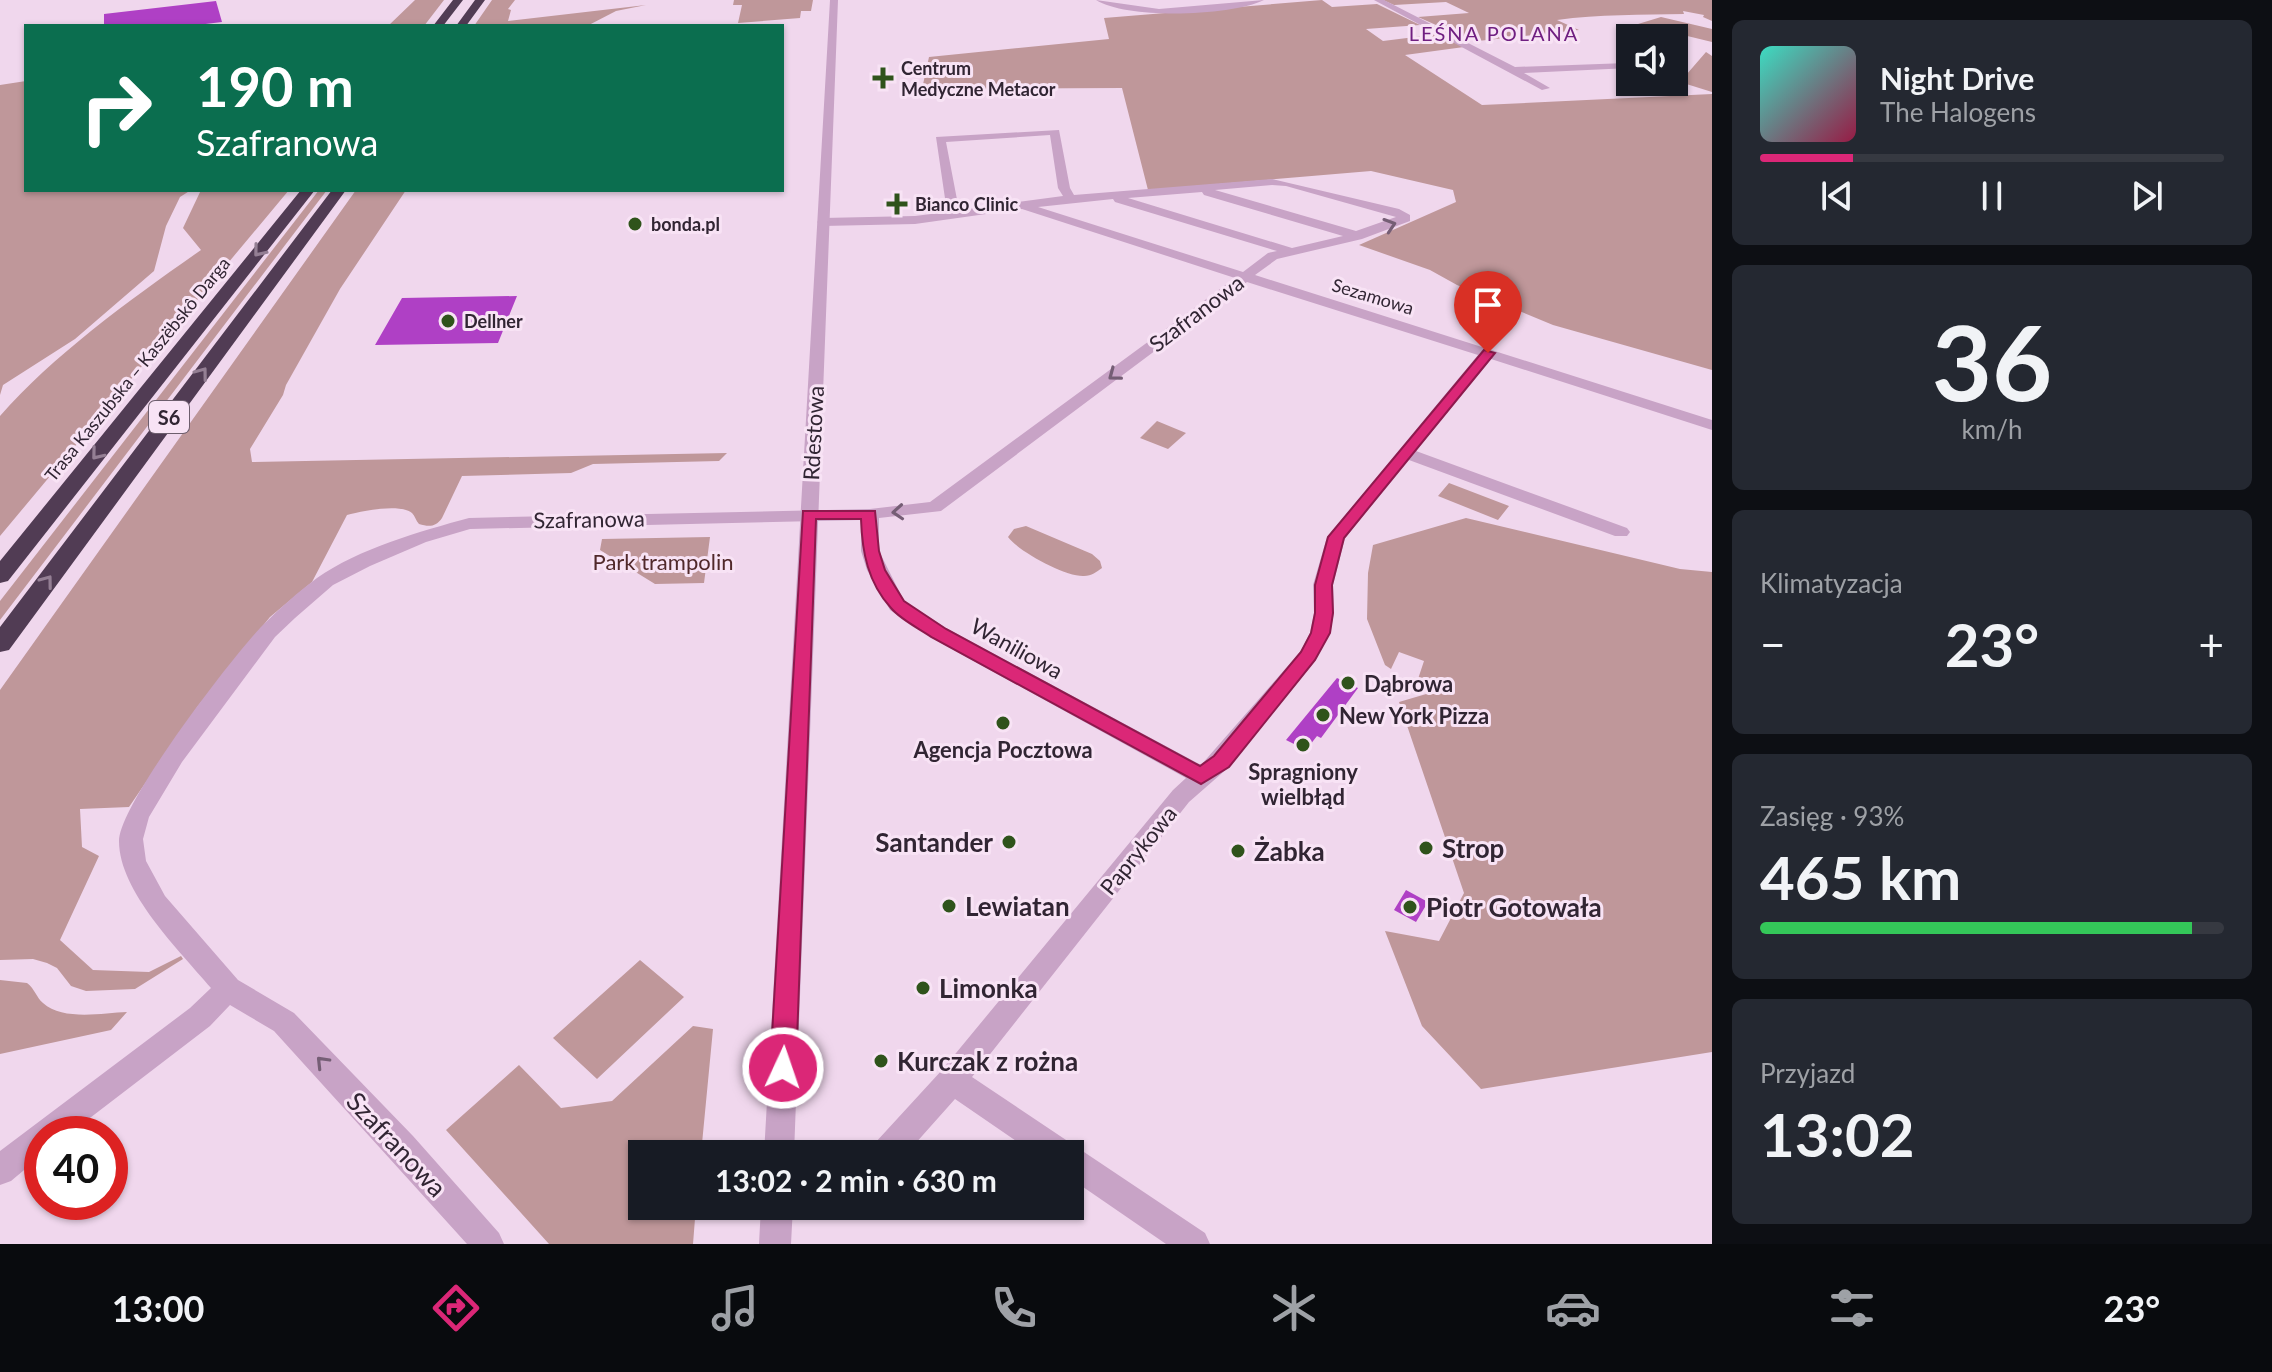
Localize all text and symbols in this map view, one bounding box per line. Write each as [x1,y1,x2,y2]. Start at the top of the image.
district label: LEŚNA POLANA [1409,21,1579,45]
map controls [1616,24,1688,96]
button: sound [1616,24,1688,96]
text: 190 m [196,52,354,119]
icon: right [64,56,168,160]
place label: Centrum Medyczne Metacor [901,57,1056,100]
text: Night Drive [1880,60,2034,96]
marker: Centrum Medyczne Metacor [872,67,894,89]
text: The Halogens [1880,96,2036,128]
text: Szafranowa [196,120,378,164]
icon: previous [1815,174,1859,218]
icon: pause [1970,174,2014,218]
icon: next [2125,174,2169,218]
marker: Bianco Clinic [886,193,908,215]
place label: Bianco Clinic [915,193,1018,215]
place label: bonda.pl [651,213,720,235]
marker: bonda.pl [626,215,644,233]
one-way arrow [1382,219,1396,235]
one-way arrow [254,242,269,256]
street label: Trasa Kaszubska – Kaszëbskô Darga [40,252,234,486]
street label: Szafranowa [1143,269,1249,357]
pin [1454,271,1522,353]
street label: Sezamowa [1330,273,1416,319]
icon: arrive [1466,283,1510,327]
text: 36 [1932,298,2052,423]
place label: Dellner [464,310,523,332]
marker: Dellner [439,312,457,330]
one-way arrow [1108,366,1123,380]
one-way arrow [193,367,207,382]
street label: Rdestowa [797,385,829,481]
road number: S6 [149,401,189,433]
text: km/h [1962,413,2022,445]
one-way arrow [92,445,107,459]
one-way arrow [891,503,904,520]
street label: Szafranowa [533,505,645,533]
park label: Park trampolin [593,548,733,575]
text: Klimatyzacja [1760,567,1903,599]
one-way arrow [37,576,51,590]
text: 23° [1945,608,2039,680]
street label: Waniliowa [966,612,1068,684]
text: − [1760,618,1786,670]
text: + [2198,618,2224,670]
place label: Dąbrowa [1364,670,1453,697]
marker: Dąbrowa [1339,674,1357,692]
place label: New York Pizza [1339,702,1489,729]
marker: New York Pizza [1314,706,1332,724]
marker: Agencja Pocztowa [994,714,1012,732]
place label: Agencja Pocztowa [912,736,1093,763]
marker: Spragniony wielbłąd [1294,736,1312,754]
place label: Spragniony wielbłąd [1248,758,1358,810]
street label: Paprykowa [1094,800,1182,900]
text: Zasięg · 93% [1760,800,1904,832]
place label: Santander [875,826,993,858]
place label: Strop [1442,832,1504,864]
marker: Santander [1000,833,1018,851]
place label: Żabka [1254,835,1325,867]
marker: Strop [1417,839,1435,857]
text: 465 km [1760,841,1961,913]
marker: Żabka [1229,842,1247,860]
place label: Lewiatan [965,890,1070,922]
place label: Piotr Gotowała [1426,891,1602,923]
marker: Lewiatan [940,897,958,915]
marker: Piotr Gotowała [1401,898,1419,916]
place label: Limonka [939,972,1038,1004]
marker: Limonka [914,979,932,997]
position arrow [741,1026,825,1110]
place label: Kurczak z rożna [897,1045,1078,1077]
marker: Kurczak z rożna [872,1052,890,1070]
one-way arrow [317,1057,331,1071]
text: Przyjazd [1760,1057,1855,1089]
street label: Szafranowa [340,1085,454,1203]
text: 13:02 [1760,1098,1915,1170]
speed limit sign: 40 [24,1116,128,1220]
text: 13:02 · 2 min · 630 m [715,1162,997,1198]
icon: directions [428,1280,484,1336]
icon: music [707,1280,763,1336]
icon: phone [986,1280,1042,1336]
icon: climate [1266,1280,1322,1336]
icon: car [1545,1280,1601,1336]
icon: filters [1824,1280,1880,1336]
text: 13:00 [112,1286,204,1330]
text: 23° [2104,1286,2160,1330]

